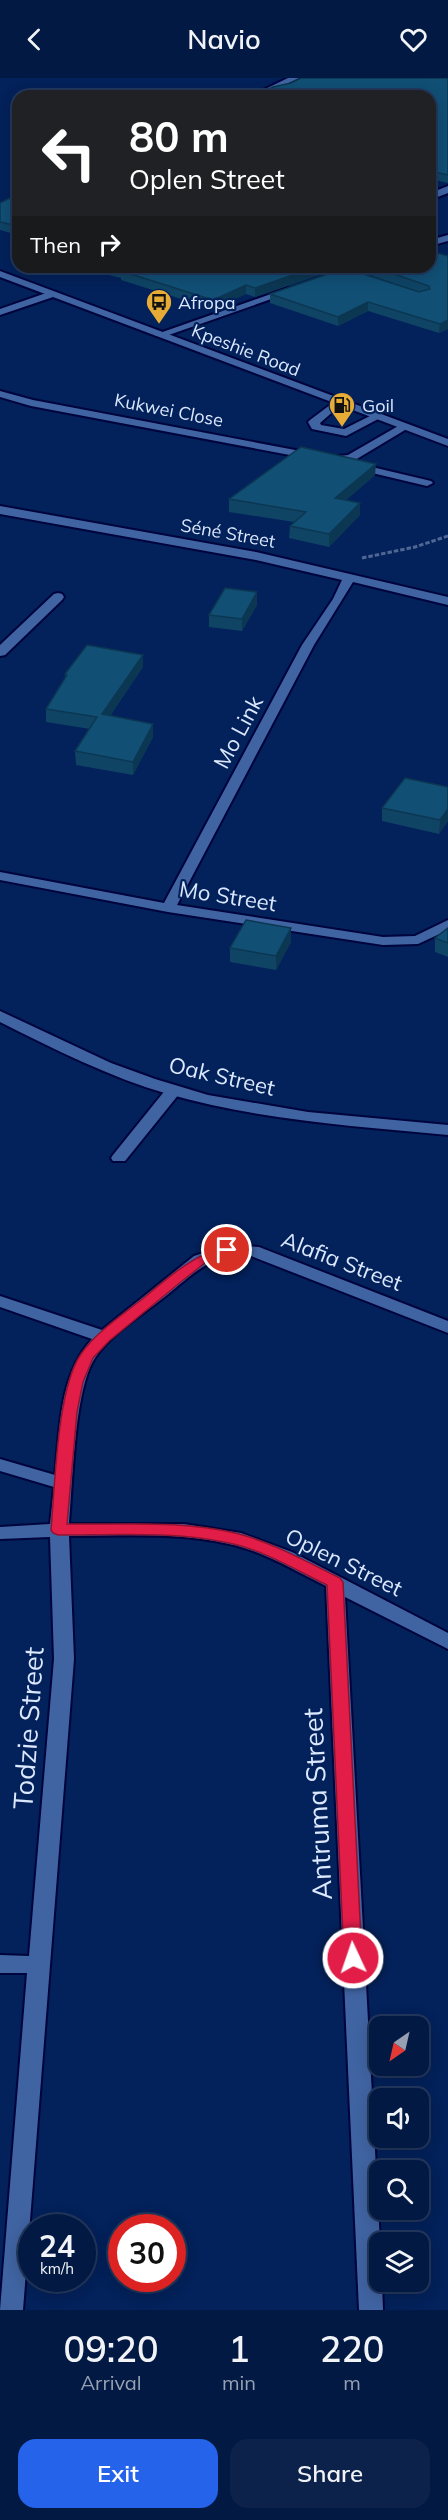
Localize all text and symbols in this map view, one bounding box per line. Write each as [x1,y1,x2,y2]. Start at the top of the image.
text: Navio [187,22,261,56]
icon: back [18,23,51,56]
icon: heart [397,23,430,56]
text: 80 m [129,110,229,163]
icon: left [30,114,108,192]
text: Oplen Street [129,162,285,196]
icon: right [93,228,126,261]
text: Then [30,231,81,259]
bus stop icon: Afropa [144,287,174,325]
place label: Afropa [178,291,235,314]
street label: Kpeshie Road [188,319,304,381]
street label: Kukwei Close [113,388,225,432]
fuel station icon: Goil [327,390,357,428]
place label: Goil [362,394,394,417]
street label: Séné Street [179,513,277,553]
street label: Mo Link [207,690,269,773]
street label: Mo Street [177,875,279,918]
street label: Oak Street [166,1050,278,1102]
pin [201,1224,252,1275]
street label: Alafia Street [278,1225,407,1297]
icon: arrive [210,1233,243,1266]
street label: Oplen Street [281,1522,407,1603]
street label: Todzie Street [5,1646,51,1810]
street label: Antruma Street [295,1707,339,1901]
position arrow [321,1926,385,1990]
north arrow [369,2016,429,2076]
map controls [369,2016,429,2292]
button: sound [369,2088,429,2148]
button: search [369,2160,429,2220]
speed limit sign: 30 [108,2214,186,2292]
text: 24 [39,2227,75,2265]
button: layers [369,2232,429,2292]
text: km/h [40,2259,74,2278]
text: 09:20 [64,2326,158,2371]
text: 1 [228,2326,250,2371]
text: 220 [320,2326,384,2371]
text: Arrival [80,2370,142,2395]
text: min [222,2370,256,2395]
text: m [343,2370,361,2395]
button: Exit [18,2439,218,2508]
button: Share [230,2439,430,2508]

